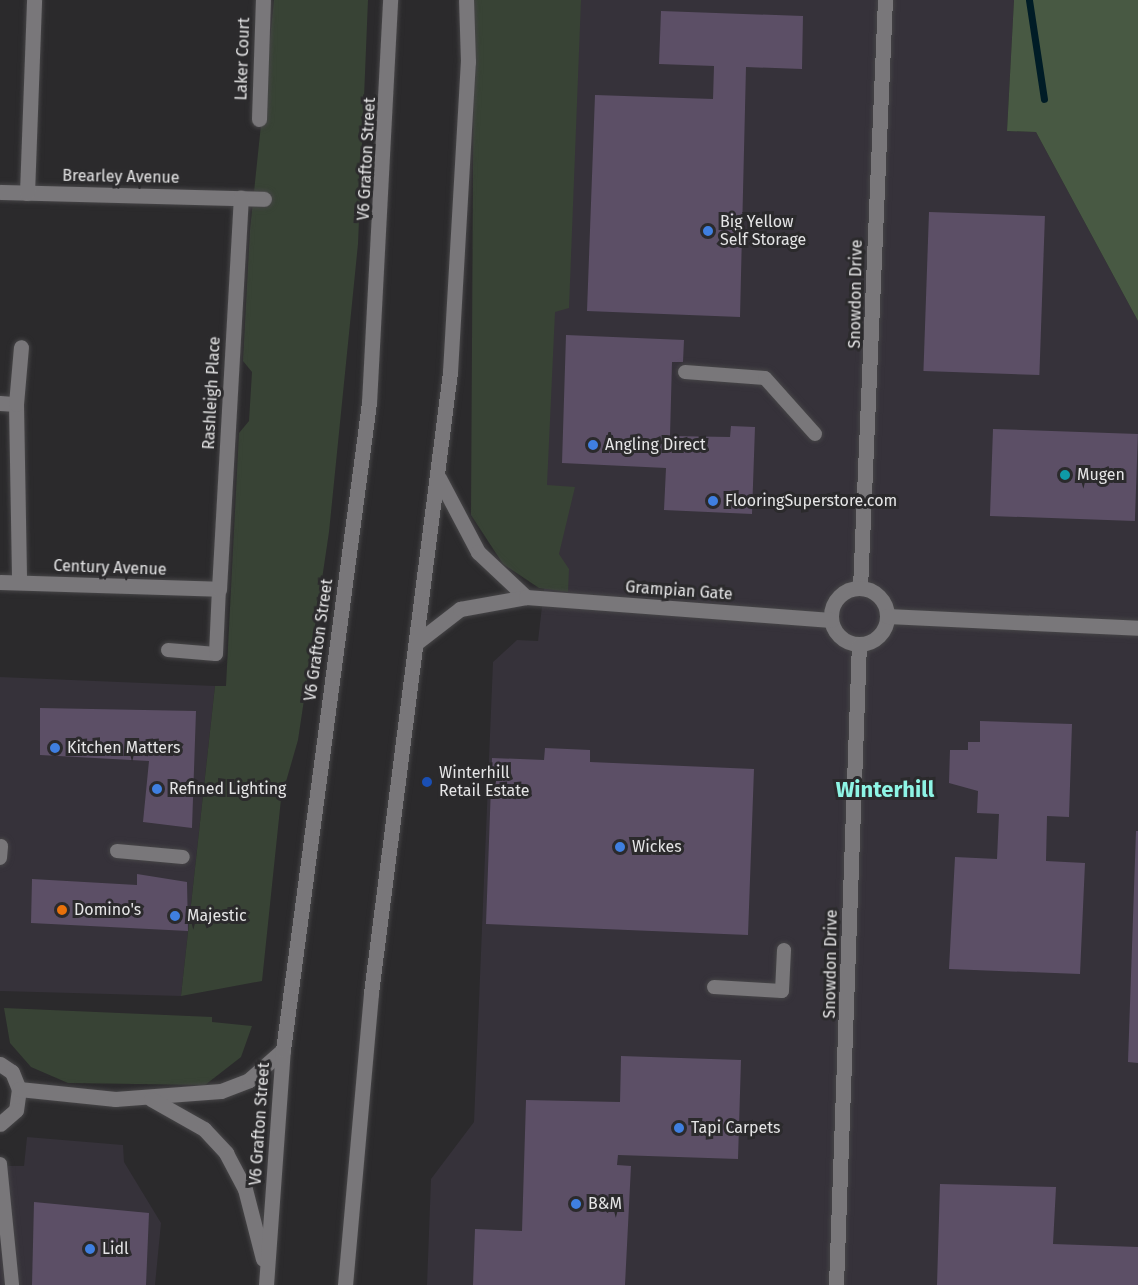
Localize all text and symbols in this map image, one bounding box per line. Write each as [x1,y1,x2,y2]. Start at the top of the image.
street label: Laker Court [232,17,254,101]
street label: V6 Grafton Street [354,97,380,221]
street label: Brearley Avenue [62,166,180,188]
place label: Big Yellow Self Storage [720,212,806,250]
marker: Big Yellow Self Storage [701,224,715,238]
street label: Snowdon Drive [845,239,867,349]
street label: Rashleigh Place [199,336,225,450]
place label: Angling Direct [605,435,706,455]
marker: Angling Direct [586,438,600,452]
place label: Mugen [1077,465,1125,485]
marker: Mugen [1058,468,1072,482]
place label: FlooringSuperstore.com [725,491,897,511]
marker: FlooringSuperstore.com [706,494,720,508]
street label: Century Avenue [53,556,167,580]
street label: V6 Grafton Street [301,578,337,702]
street label: Grampian Gate [625,578,733,604]
place label: Kitchen Matters [67,738,180,758]
marker: Kitchen Matters [48,741,62,755]
place label: Winterhill Retail Estate [439,763,530,801]
marker: Winterhill Retail Estate [420,775,434,789]
district label: Winterhill [836,777,934,803]
place label: Refined Lighting [169,779,286,799]
marker: Refined Lighting [150,782,164,796]
place label: Wickes [632,837,682,857]
marker: Wickes [613,840,627,854]
place label: Domino's [74,900,141,920]
marker: Domino's [55,903,69,917]
place label: Majestic [187,906,247,926]
marker: Majestic [168,909,182,923]
street label: Snowdon Drive [820,909,842,1019]
street label: V6 Grafton Street [246,1062,274,1186]
place label: Tapi Carpets [691,1118,781,1138]
marker: Tapi Carpets [672,1121,686,1135]
place label: B&M [588,1194,622,1214]
marker: B&M [569,1197,583,1211]
place label: Lidl [102,1239,129,1259]
marker: Lidl [83,1242,97,1256]

